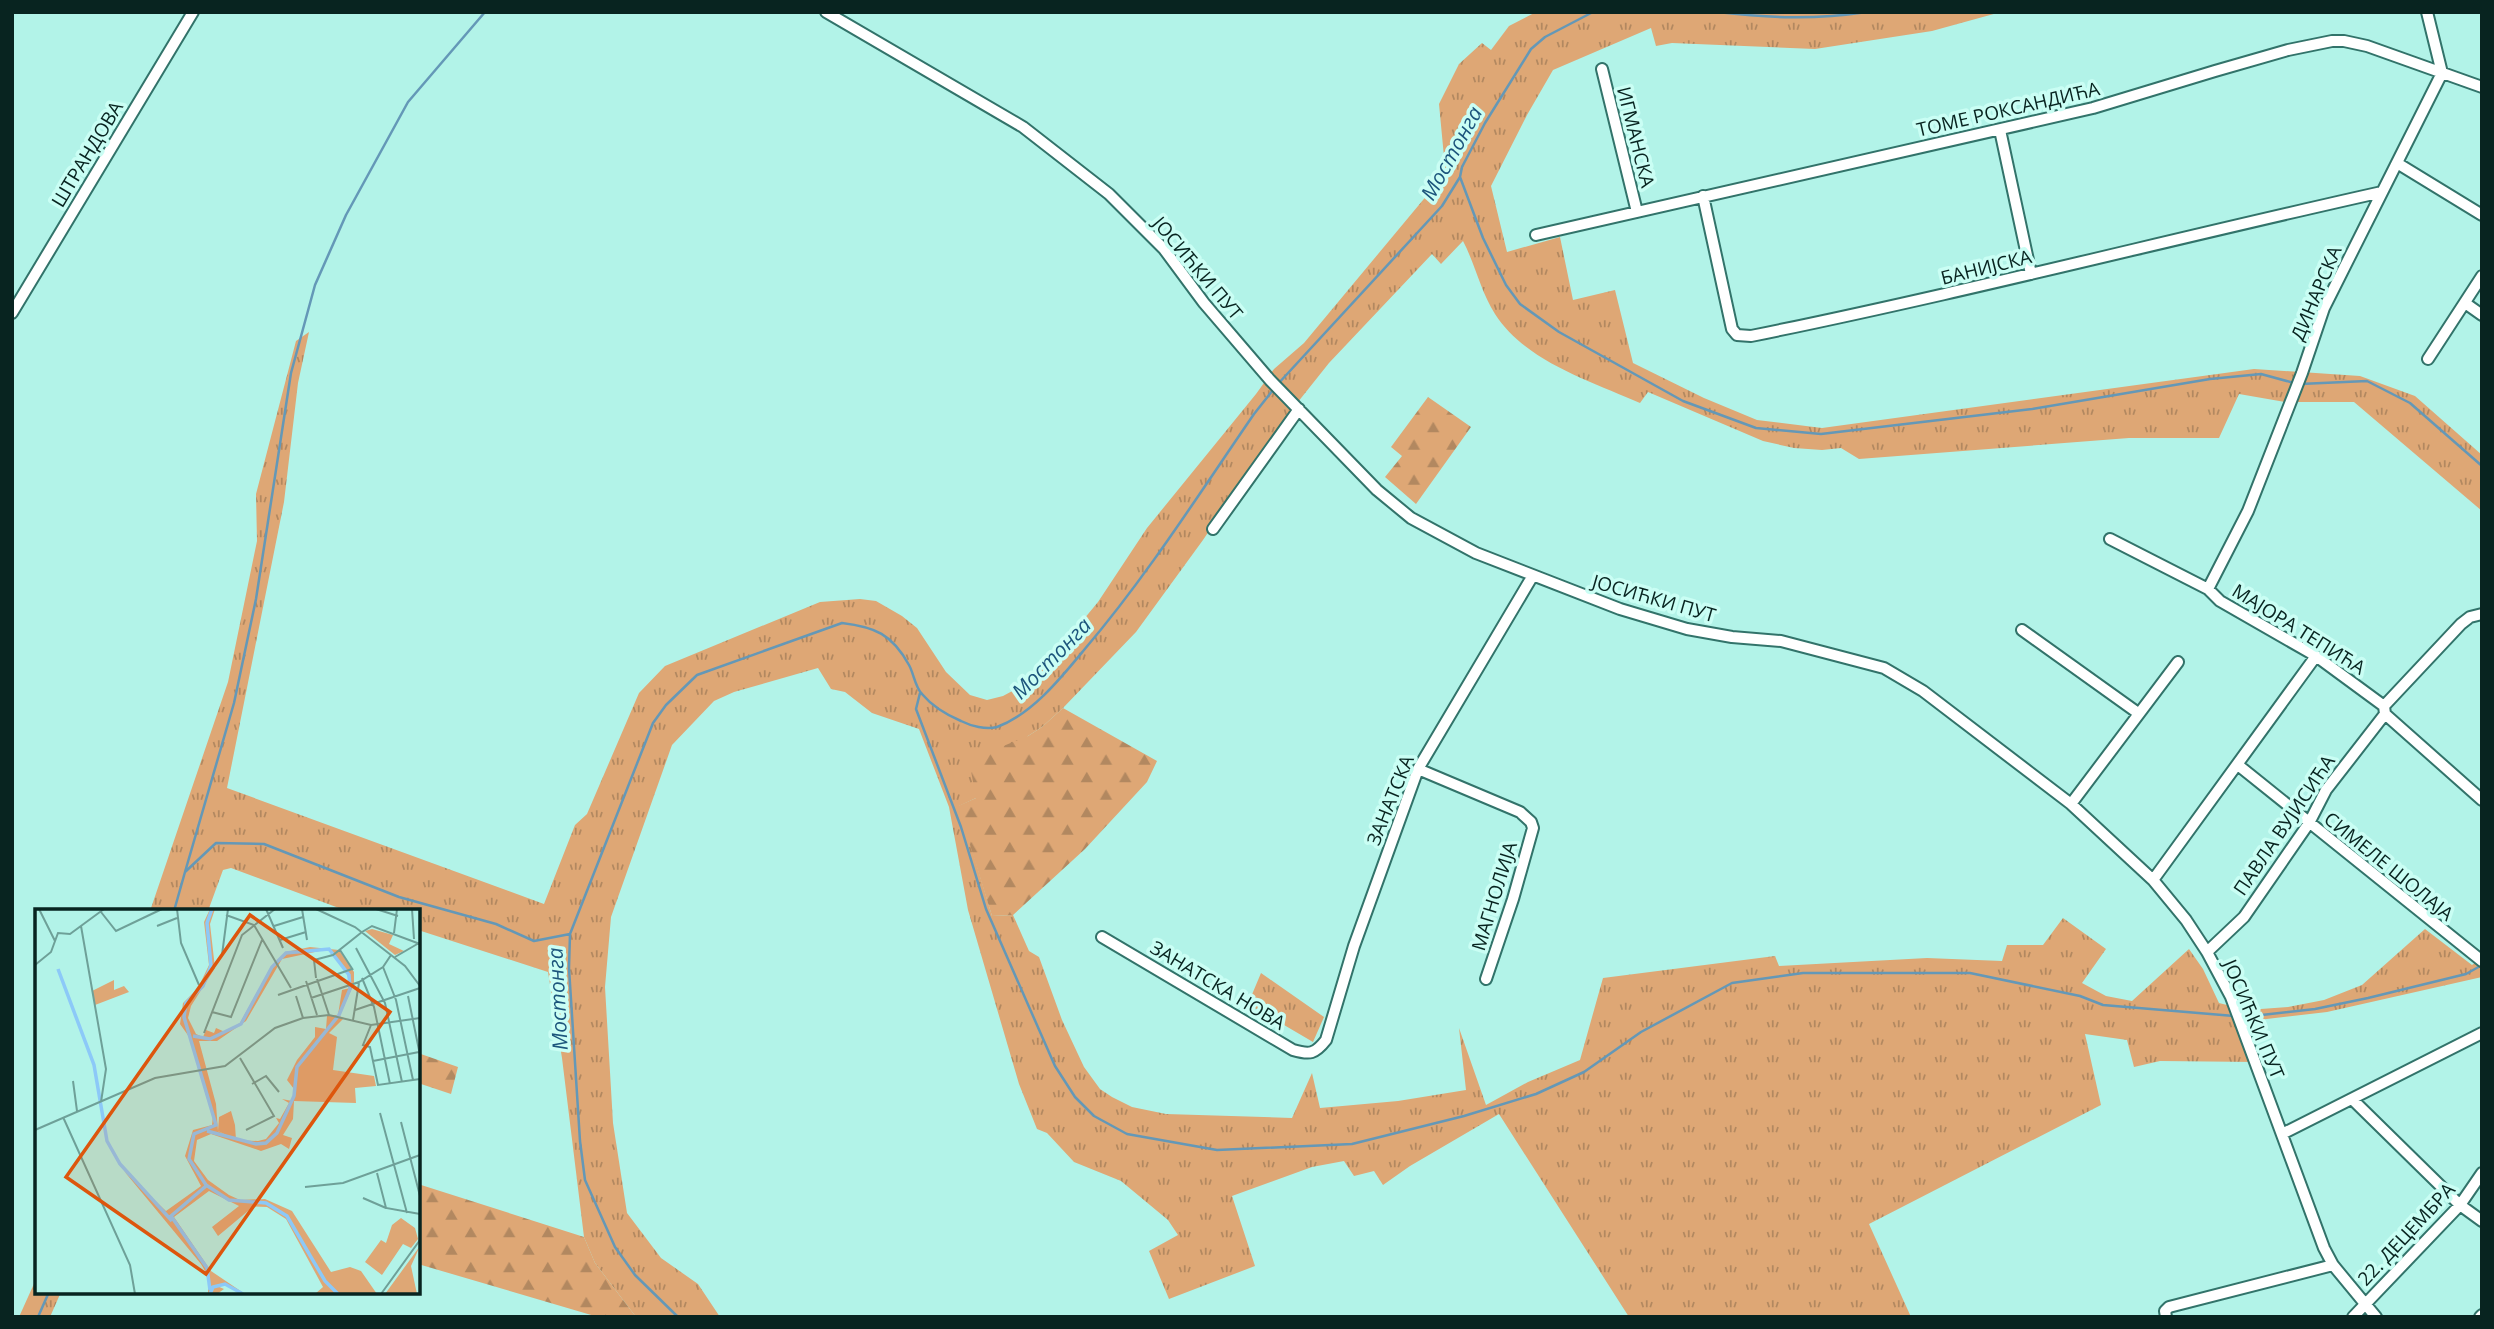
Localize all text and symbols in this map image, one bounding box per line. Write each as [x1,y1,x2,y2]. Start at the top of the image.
street label: ТОМЕ РОКСАНДИЋА [1914,75,2102,143]
street label: ИГМАНСКА [1611,84,1661,190]
street label: ШТРАНДОВА [45,96,129,212]
water label: Мостонга [1414,101,1488,205]
street label: ЈОСИЋКИ ПУТ [1146,209,1249,325]
street label: ДИНАРСКА [2284,242,2348,344]
street label: БАНИЈСКА [1938,243,2034,291]
street label: ЈОСИЋКИ ПУТ [1587,567,1719,628]
street label: МАЈОРА ТЕПИЋА [2227,578,2371,680]
water label: Мостонга [1005,611,1097,705]
street label: ПАВЛА ВУЈИСИЋА [2227,750,2341,900]
street label: ЗАНАТСКА [1360,751,1420,849]
street label: СИМЕЛЕ ШОЛАЈА [2319,806,2459,926]
street label: МАГНОЛИЈА [1465,838,1523,954]
inset map [35,909,420,1294]
street label: ЗАНАТСКА НОВА [1146,934,1290,1036]
water label: Мостонга [540,947,574,1051]
street label: ЈОСИЋКИ ПУТ [2216,954,2291,1083]
street label: 22. ДЕЦЕМБРА [2352,1177,2460,1291]

